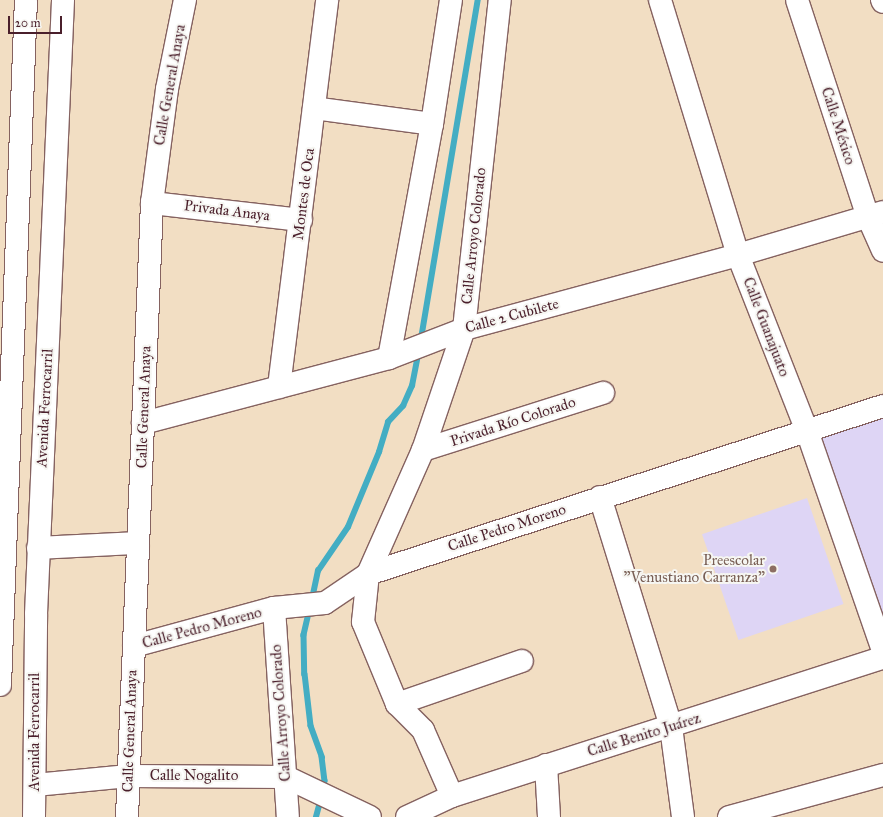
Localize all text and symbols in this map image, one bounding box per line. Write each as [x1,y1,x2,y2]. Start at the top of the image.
scale bar [10,8,64,34]
text: 20 m [15,16,41,30]
street label: Calle General Anaya [150,23,190,147]
street label: Calle México [817,85,859,167]
street label: Montes de Oca [289,147,319,241]
street label: Calle Arroyo Colorado [458,167,490,305]
street label: Privada Anaya [183,197,271,225]
street label: Calle Guanajuato [739,275,793,379]
street label: Calle 2 Cubilete [463,295,561,337]
street label: Calle General Anaya [133,345,155,469]
street label: Avenida Ferrocarril [33,348,57,468]
street label: Privada Río Colorado [448,393,578,451]
street label: Calle Pedro Moreno [446,500,568,556]
place label: Preescolar "Venustiano Carranza" [624,551,765,586]
marker: Preescolar "Venustiano Carranza" [768,564,778,574]
street label: Calle Pedro Moreno [140,603,264,653]
street label: Calle Arroyo Colorado [267,644,295,782]
street label: Calle General Anaya [119,669,141,793]
street label: Avenida Ferrocarril [26,673,44,791]
street label: Calle Benito Juárez [585,709,703,761]
street label: Calle Nogalito [150,767,238,785]

